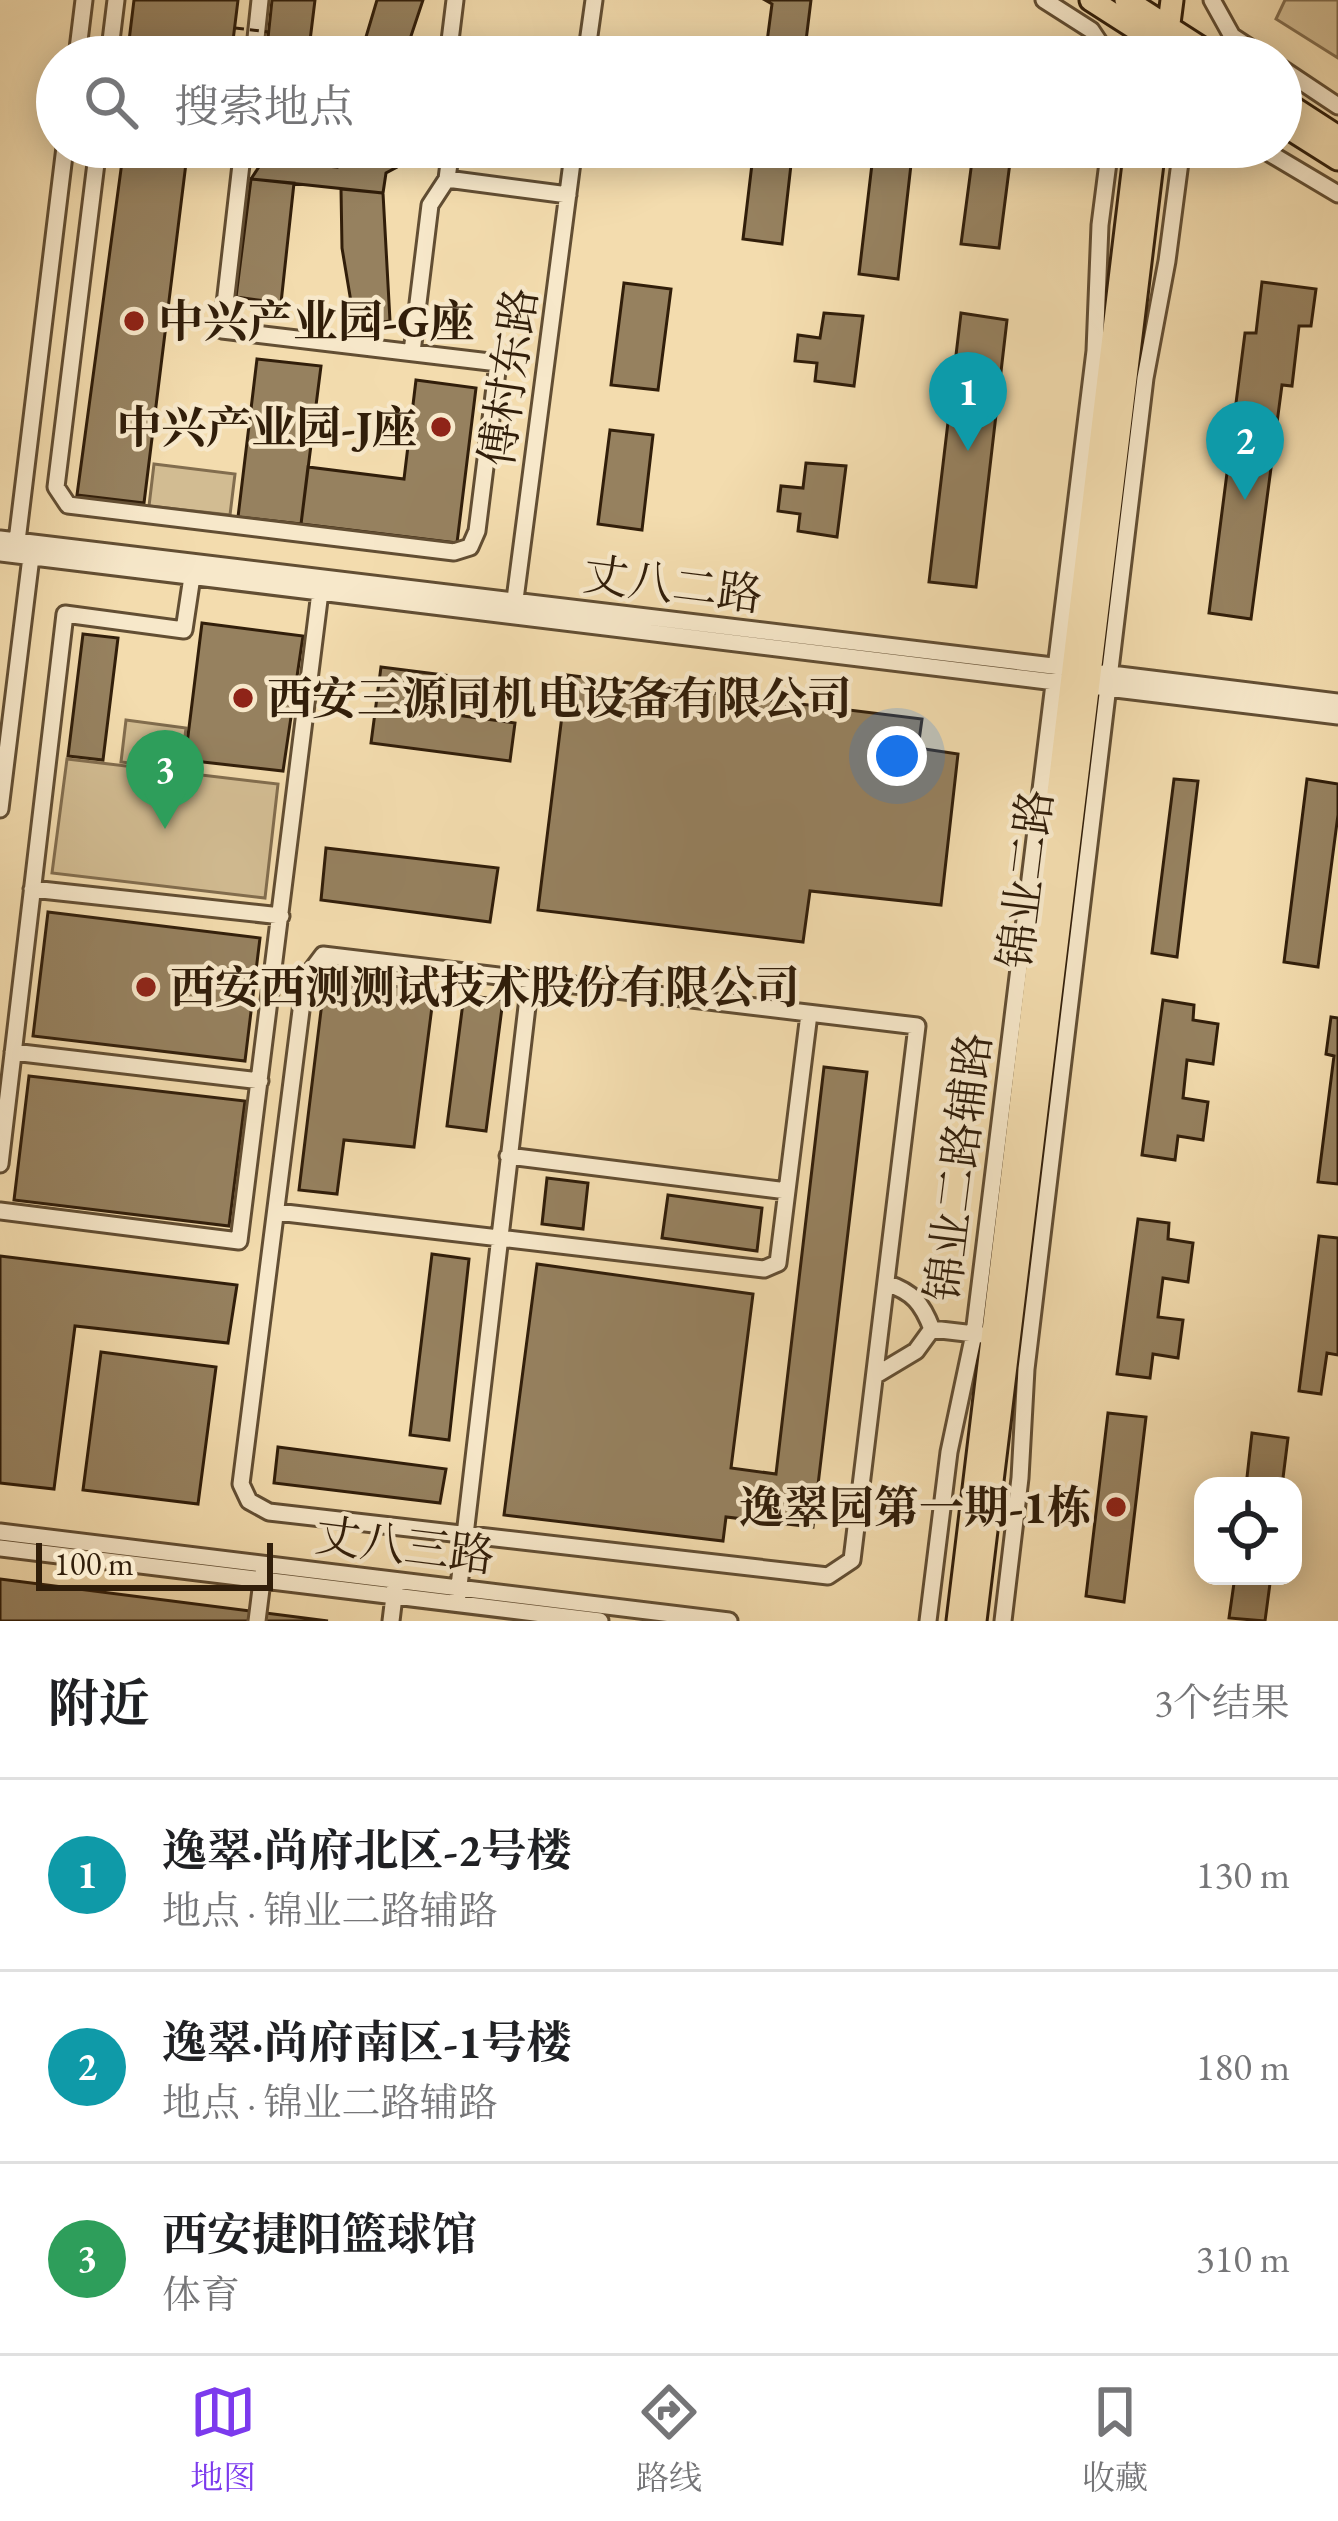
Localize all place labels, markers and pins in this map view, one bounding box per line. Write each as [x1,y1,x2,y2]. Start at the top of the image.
place label: 中兴产业园-G座 [158,292,475,350]
marker: 中兴产业园-G座 [121,308,147,334]
pin: 1 [929,352,1007,451]
place label: 中兴产业园-J座 [116,398,417,456]
pin: 2 [1206,401,1284,500]
marker: 中兴产业园-J座 [428,414,454,440]
place label: 西安三源同机电设备有限公司 [267,669,852,727]
marker: 西安三源同机电设备有限公司 [230,685,256,711]
pin: 3 [126,730,204,829]
place label: 西安西测测试技术股份有限公司 [170,958,800,1016]
marker: 西安西测测试技术股份有限公司 [133,974,159,1000]
place label: 逸翠园第一期-1栋 [739,1478,1092,1536]
marker: 逸翠园第一期-1栋 [1103,1494,1129,1520]

